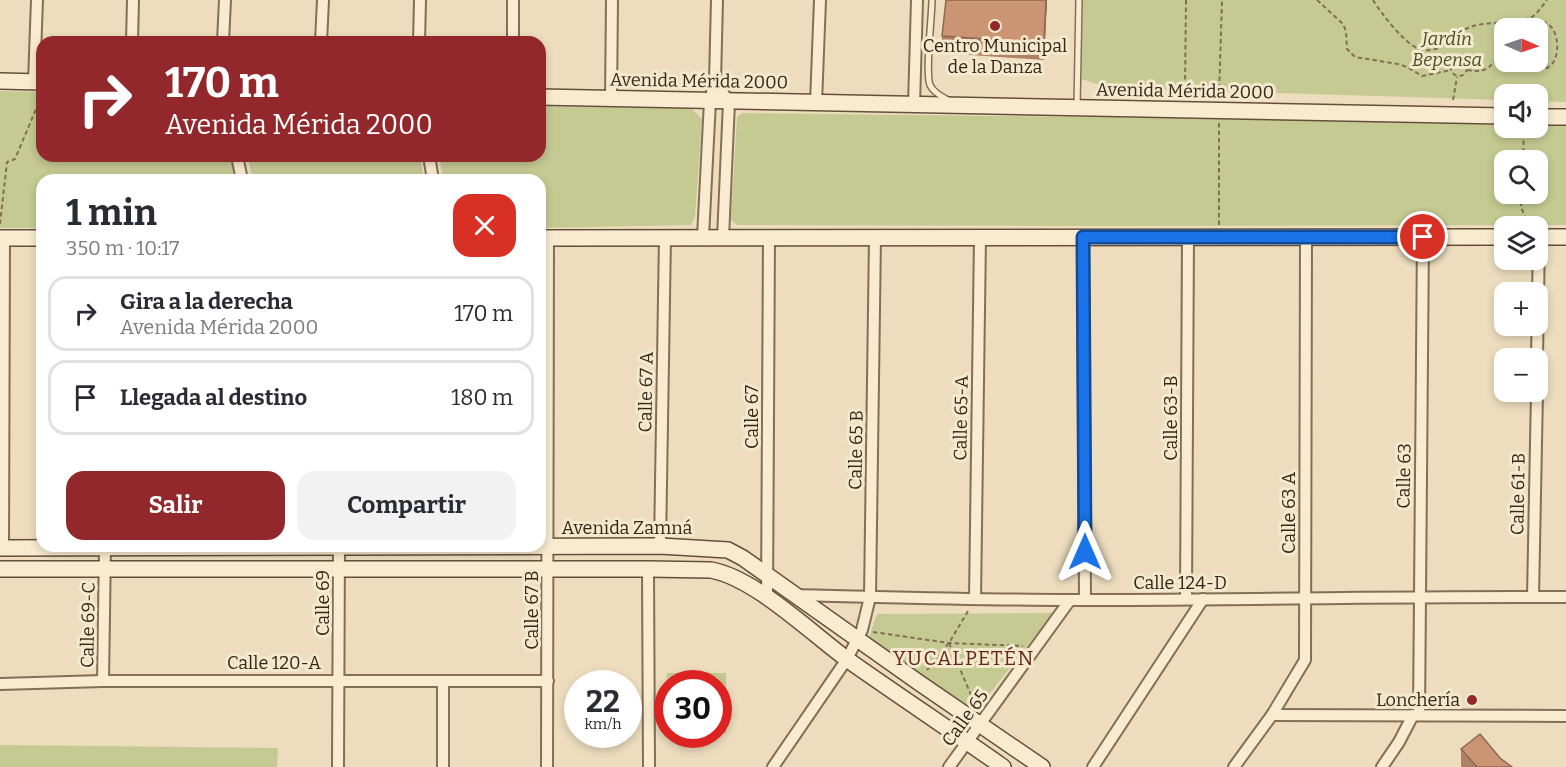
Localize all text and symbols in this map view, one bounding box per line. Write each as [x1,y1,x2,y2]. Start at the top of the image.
north arrow [1494,18,1548,72]
map controls [1494,18,1548,402]
marker: Centro Municipal de la Danza [988,19,1002,33]
park label: Jardín Bepensa [1412,28,1482,71]
place label: Centro Municipal de la Danza [923,35,1067,78]
text: 170 m [165,58,279,108]
icon: right [66,60,144,138]
street label: Avenida Mérida 2000 [610,68,788,94]
street label: Avenida Mérida 2000 [1096,78,1274,104]
button: sound [1494,84,1548,138]
text: Avenida Mérida 2000 [165,109,433,141]
button: search [1494,150,1548,204]
text: 1 min [66,191,157,235]
button: close [453,194,516,257]
pin [1397,211,1448,262]
button: layers [1494,216,1548,270]
icon: arrive [1406,220,1439,253]
text: 350 m · 10:17 [66,236,179,260]
button: + [1494,282,1548,336]
text: Gira a la derecha [120,288,293,315]
icon: right [69,297,102,330]
text: 170 m [454,300,513,327]
text: Avenida Mérida 2000 [120,315,318,339]
button: − [1494,348,1548,402]
street label: Calle 67 A [634,351,658,432]
street label: Calle 65-A [949,375,973,461]
street label: Calle 63-B [1160,375,1182,461]
icon: arrive [69,381,102,414]
text: Llegada al destino [120,384,307,411]
text: 180 m [451,384,513,411]
street label: Calle 67 [741,385,763,449]
street label: Calle 65 B [844,410,868,490]
street label: Calle 63 [1392,443,1416,509]
street label: Calle 61-B [1506,453,1530,535]
button: Salir [66,471,285,540]
button: Compartir [297,471,516,540]
street label: Calle 63 A [1278,472,1300,554]
street label: Avenida Zamná [562,517,693,539]
position arrow [1053,520,1117,584]
street label: Calle 69 [312,570,334,636]
street label: Calle 67 B [521,570,543,650]
street label: Calle 124-D [1133,572,1227,594]
street label: Calle 69-C [76,582,100,668]
district label: YUCALPETÉN [893,646,1035,670]
street label: Calle 120-A [227,652,321,674]
speed limit sign: 30 [654,670,732,748]
text: 22 [586,684,620,720]
street label: Calle 65 [937,685,993,751]
place label: Lonchería [1376,689,1460,711]
marker: Lonchería [1465,693,1479,707]
text: km/h [584,715,622,733]

